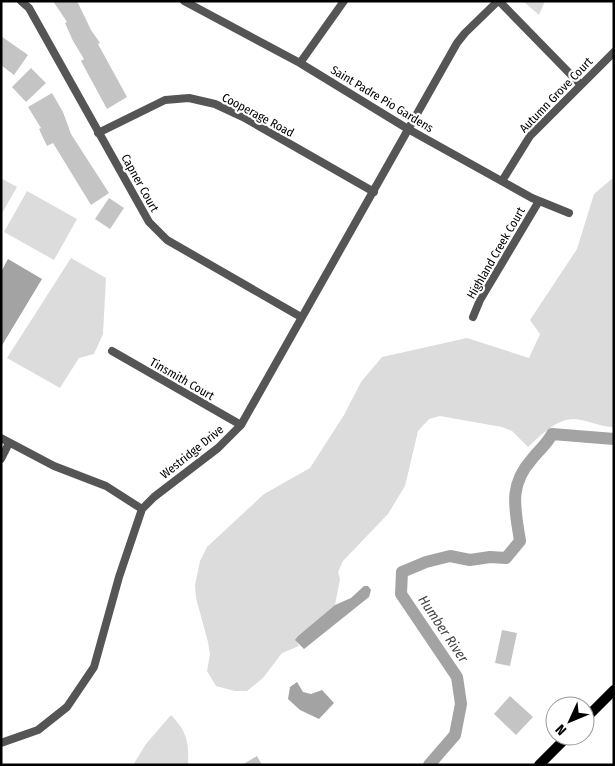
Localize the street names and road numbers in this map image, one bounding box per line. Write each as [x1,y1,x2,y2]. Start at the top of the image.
street label: Autumn Grove Court [517,55,595,135]
street label: Saint Padre Pio Gardens [328,63,436,135]
street label: Cooperage Road [220,90,296,140]
street label: Capner Court [118,152,162,214]
street label: Highland Creek Court [464,205,528,301]
street label: Tinsmith Court [147,355,217,403]
street label: Westridge Drive [158,422,226,482]

